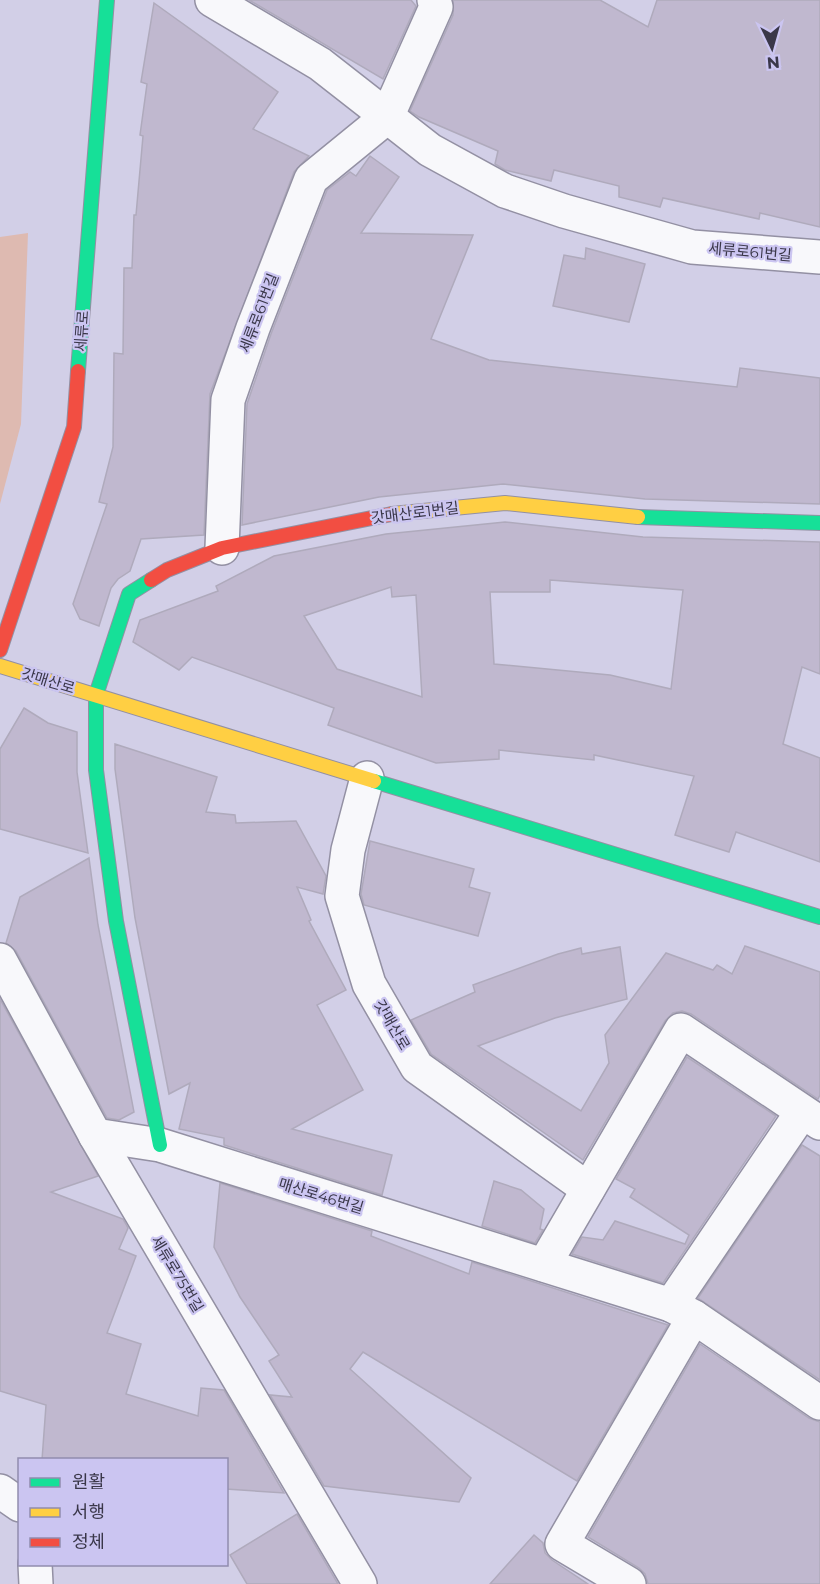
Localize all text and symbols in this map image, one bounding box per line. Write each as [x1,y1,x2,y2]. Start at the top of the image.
north arrow [742,18,802,78]
text: N [766,52,781,72]
street label: 세류로61번길 [708,238,792,265]
street label: 세류로61번길 [235,270,282,355]
street label: 세류로 [71,310,92,352]
street label: 갓매산로1번길 [370,498,460,527]
street label: 갓매산로 [19,663,77,698]
street label: 갓매산로 [370,996,414,1053]
street label: 매산로46번길 [276,1174,366,1217]
street label: 세류로75번길 [147,1232,208,1316]
legend [18,1458,228,1566]
text: 원활 [72,1471,105,1493]
text: 서행 [72,1501,105,1523]
text: 정체 [72,1531,105,1553]

